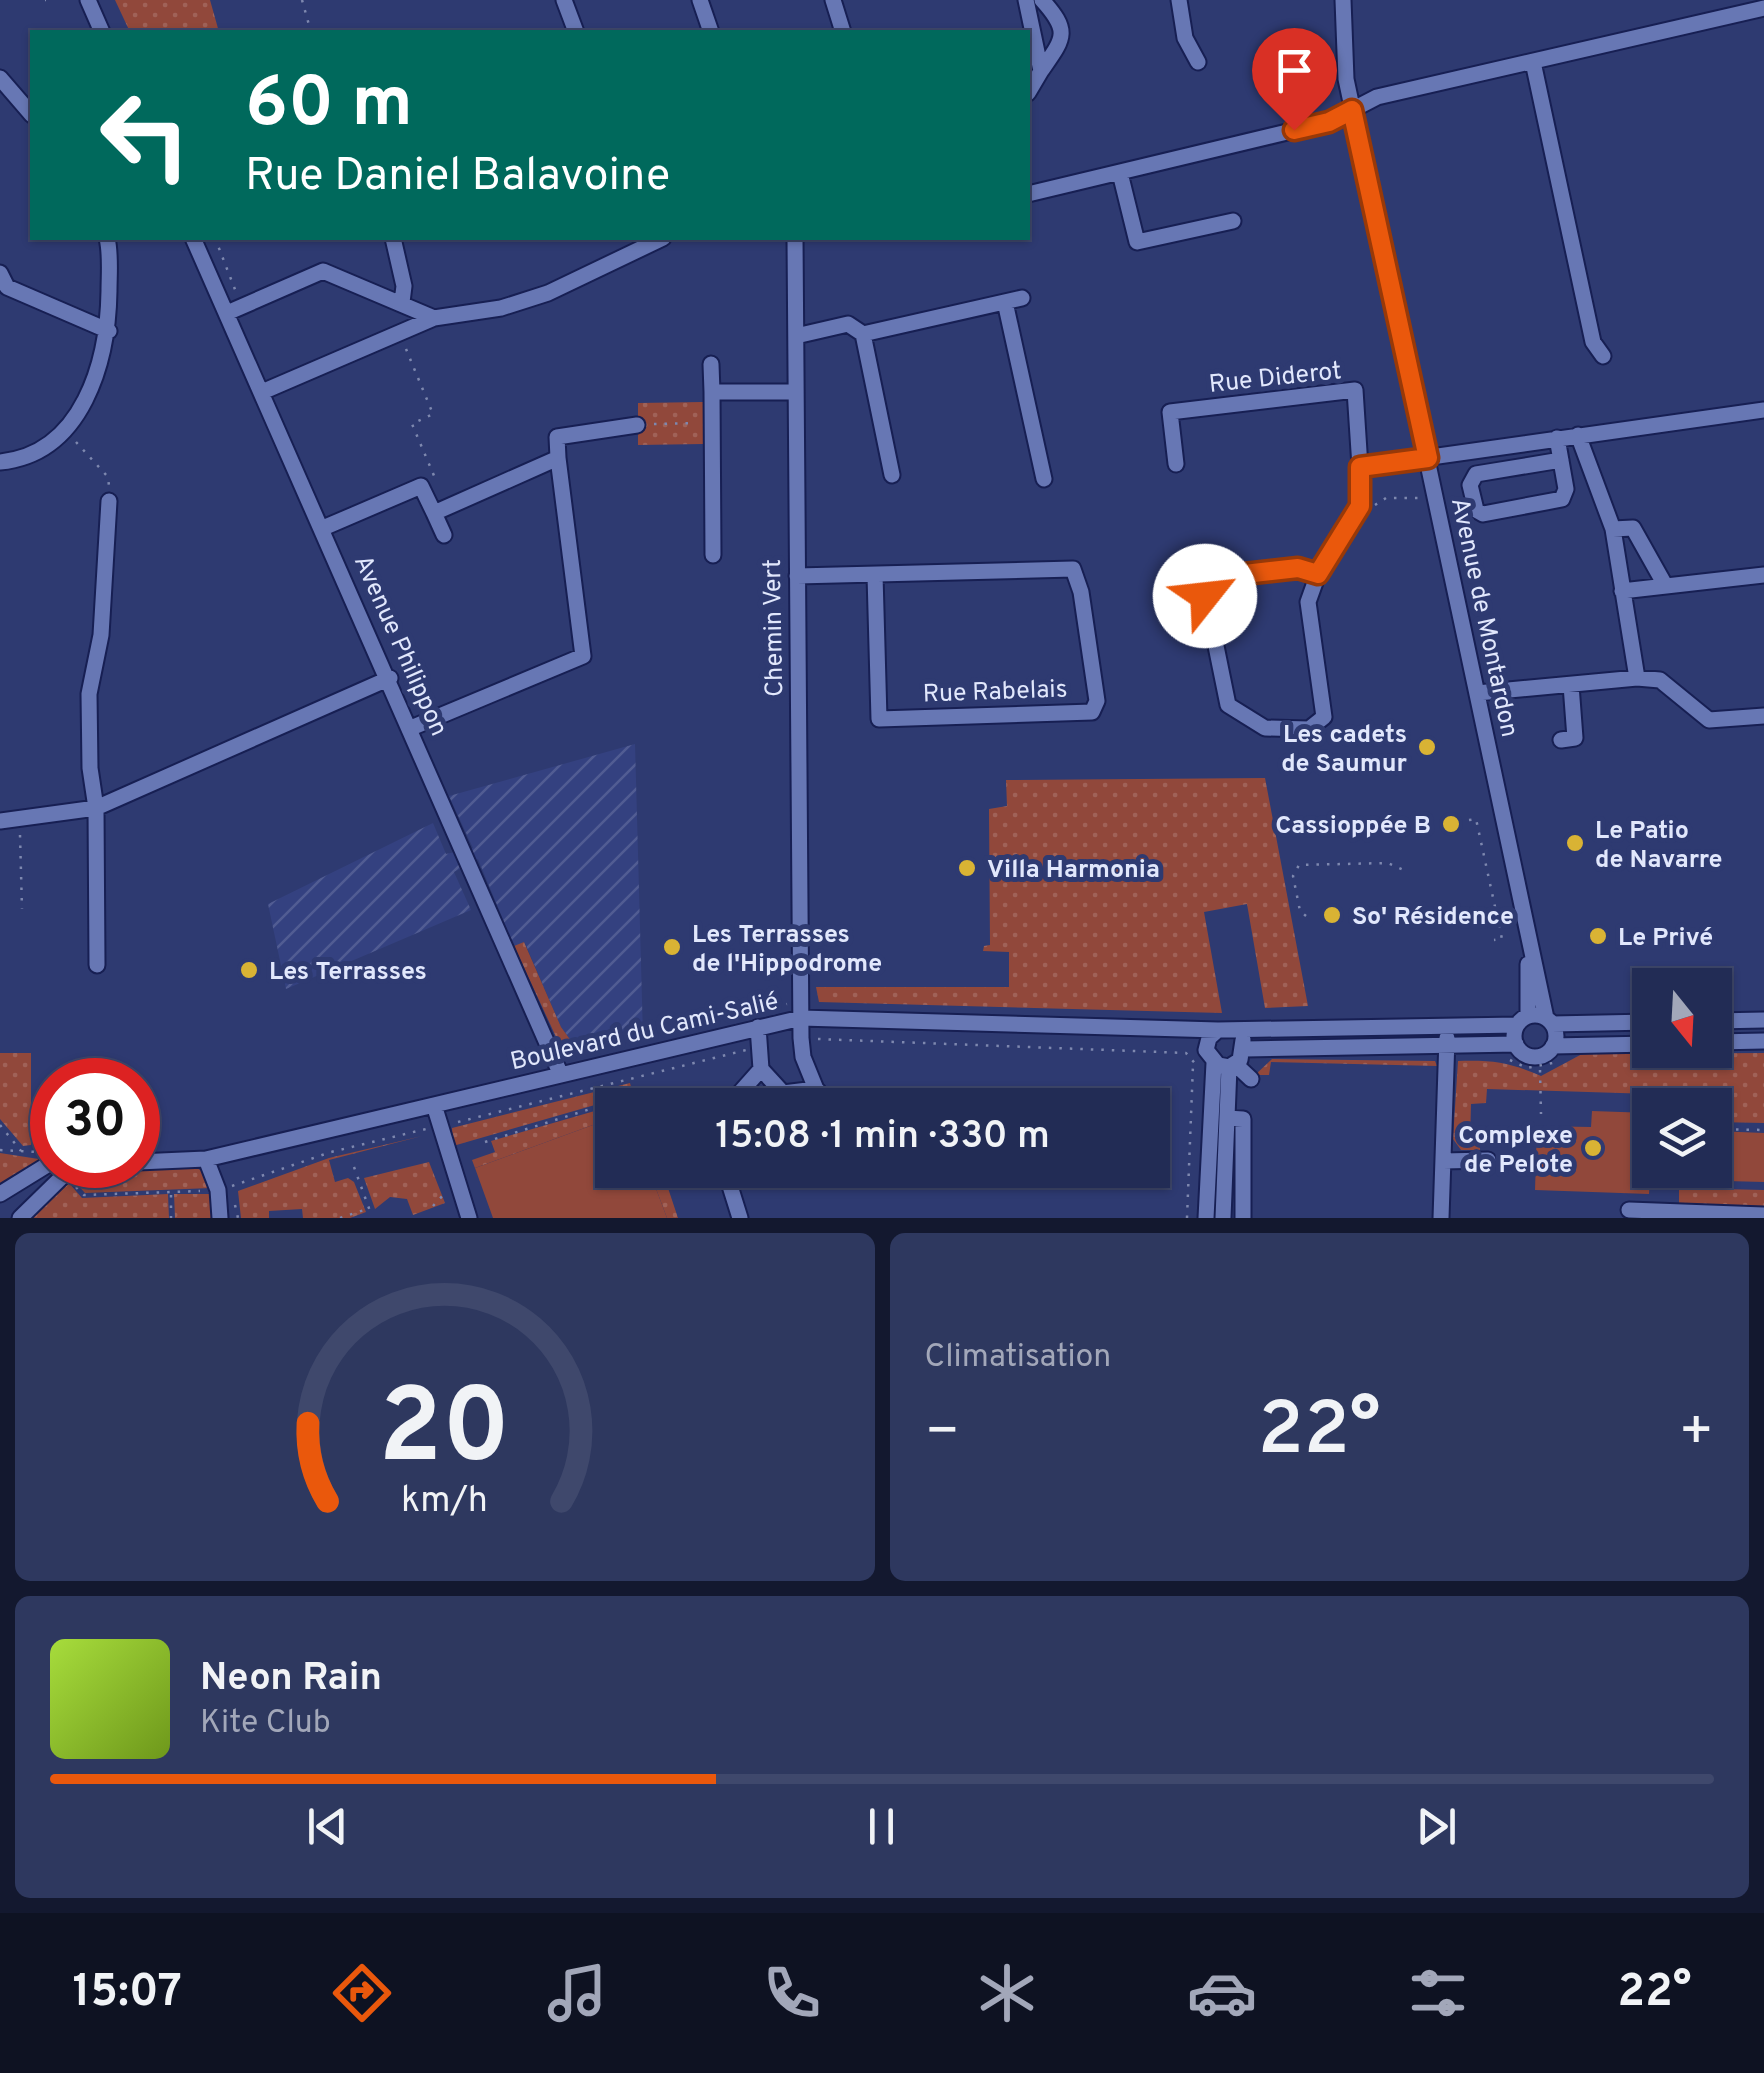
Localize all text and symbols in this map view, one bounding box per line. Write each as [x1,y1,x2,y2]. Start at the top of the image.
pin [1252,28,1337,131]
icon: arrive [1267,43,1322,98]
text: 60 m [245,62,413,151]
icon: left [80,70,210,200]
text: Rue Daniel Balavoine [245,149,670,206]
street label: Rue Diderot [1208,356,1343,402]
street label: Avenue de Montardon [1442,495,1524,740]
position arrow [1153,544,1257,648]
street label: Avenue Philippon [345,551,454,742]
street label: Chemin Vert [758,559,792,697]
street label: Rue Rabelais [922,674,1068,712]
place label: Les cadets de Saumur [1281,720,1408,781]
marker: Les cadets de Saumur [1416,736,1438,758]
place label: Cassioppée B [1275,811,1431,843]
marker: Cassioppée B [1440,813,1462,835]
place label: Le Patio de Navarre [1595,816,1723,877]
marker: Le Patio de Navarre [1564,832,1586,854]
place label: Villa Harmonia [987,855,1160,887]
marker: Villa Harmonia [956,857,978,879]
place label: So' Résidence [1352,902,1514,934]
marker: So' Résidence [1321,904,1343,926]
place label: Les Terrasses de l'Hippodrome [692,920,882,981]
place label: Le Privé [1618,923,1713,955]
marker: Le Privé [1587,925,1609,947]
marker: Les Terrasses de l'Hippodrome [661,936,683,958]
place label: Les Terrasses [269,957,427,989]
marker: Les Terrasses [238,959,260,981]
north arrow [1632,968,1732,1068]
map controls [1632,968,1732,1188]
street label: Boulevard du Cami-Salié [507,986,782,1079]
speed limit sign: 30 [30,1058,160,1188]
button: layers [1632,1088,1732,1188]
text: 15:08 · 1 min · 330 m [715,1113,1050,1162]
place label: Complexe de Pelote [1458,1121,1573,1182]
marker: Complexe de Pelote [1582,1137,1604,1159]
text: Climatisation [925,1338,1111,1378]
text: 20 [379,1367,511,1499]
text: 22° [1258,1386,1381,1481]
text: − [925,1399,960,1469]
text: + [1679,1399,1714,1469]
text: km/h [401,1479,488,1525]
text: Neon Rain [200,1655,382,1704]
text: Kite Club [200,1704,331,1744]
icon: previous [300,1799,355,1854]
icon: pause [854,1799,909,1854]
icon: next [1409,1799,1464,1854]
icon: directions [327,1958,397,2028]
icon: music [542,1958,612,2028]
icon: phone [757,1958,827,2028]
icon: climate [972,1958,1042,2028]
icon: car [1187,1958,1257,2028]
icon: filters [1403,1958,1473,2028]
text: 15:07 [73,1965,182,2022]
text: 22° [1618,1965,1691,2022]

